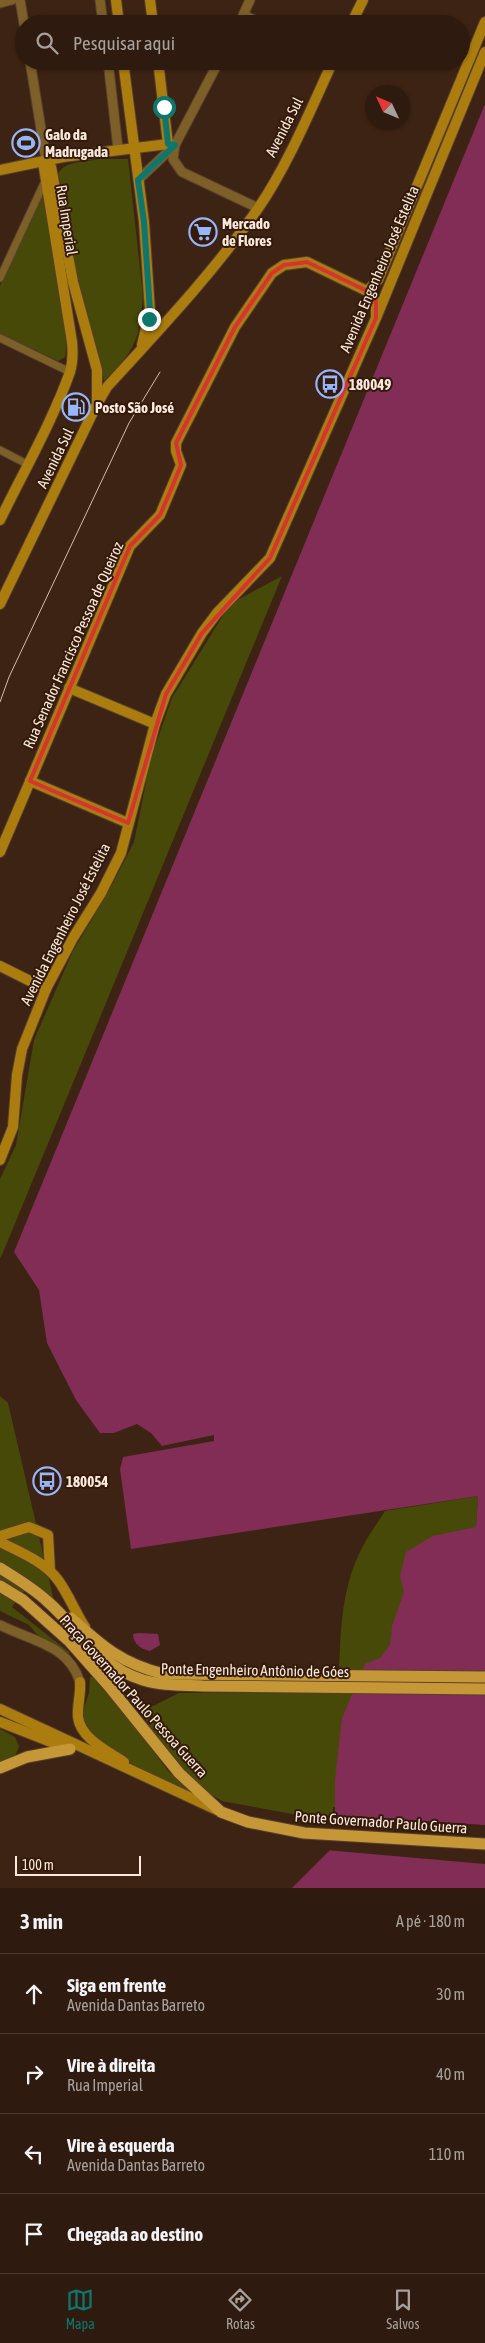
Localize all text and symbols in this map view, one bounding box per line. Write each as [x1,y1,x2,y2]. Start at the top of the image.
search box [15,15,470,70]
icon: search [33,29,61,57]
text: Pesquisar aqui [73,32,175,54]
north arrow [365,85,410,130]
street label: Avenida Sul [262,94,306,160]
route start [153,96,176,119]
place label: Galo da Madrugada [45,126,108,160]
sports icon: Galo da Madrugada [11,128,41,158]
street label: Avenida Engenheiro José Estelita [336,183,422,355]
street label: Rua Imperial [53,184,81,256]
place label: Mercado de Flores [222,215,272,249]
supermarket icon: Mercado de Flores [188,217,218,247]
route end [138,308,161,331]
bus stop icon: 180049 [315,369,345,399]
place label: 180049 [349,376,391,393]
fuel station icon: Posto São José [61,392,91,422]
place label: Posto São José [95,399,174,416]
street label: Avenida Sul [33,425,77,491]
street label: Rua Senador Francisco Pessoa de Queiroz [20,538,127,751]
street label: Avenida Engenheiro José Estelita [17,840,113,1008]
bus stop icon: 180054 [32,1466,62,1496]
place label: 180054 [66,1473,108,1490]
street label: Praça Governador Paulo Pessoa Guerra [57,1611,211,1781]
street label: Ponte Engenheiro Antônio de Góes [161,1660,349,1680]
street label: Ponte Governador Paulo Guerra [294,1807,468,1837]
scale bar [15,1853,141,1876]
text: 100 m [22,1857,54,1873]
text: 3 min [20,1909,63,1933]
text: A pé · 180 m [396,1912,465,1930]
text: Siga em frente [67,1974,166,1996]
icon: ahead [20,1980,48,2008]
text: 30 m [436,1985,465,2003]
text: Avenida Dantas Barreto [67,1996,205,2014]
text: Vire à direita [67,2054,155,2076]
icon: right [20,2060,48,2088]
text: 40 m [436,2065,465,2083]
text: Rua Imperial [67,2076,143,2094]
text: Vire à esquerda [67,2134,175,2156]
icon: left [20,2140,48,2168]
text: 110 m [429,2145,465,2163]
text: Avenida Dantas Barreto [67,2156,205,2174]
icon: arrive [20,2220,48,2248]
text: Chegada ao destino [67,2223,203,2245]
tab: Mapa [66,2286,95,2332]
tab: Rotas [226,2286,255,2332]
tab: Salvos [386,2286,419,2332]

